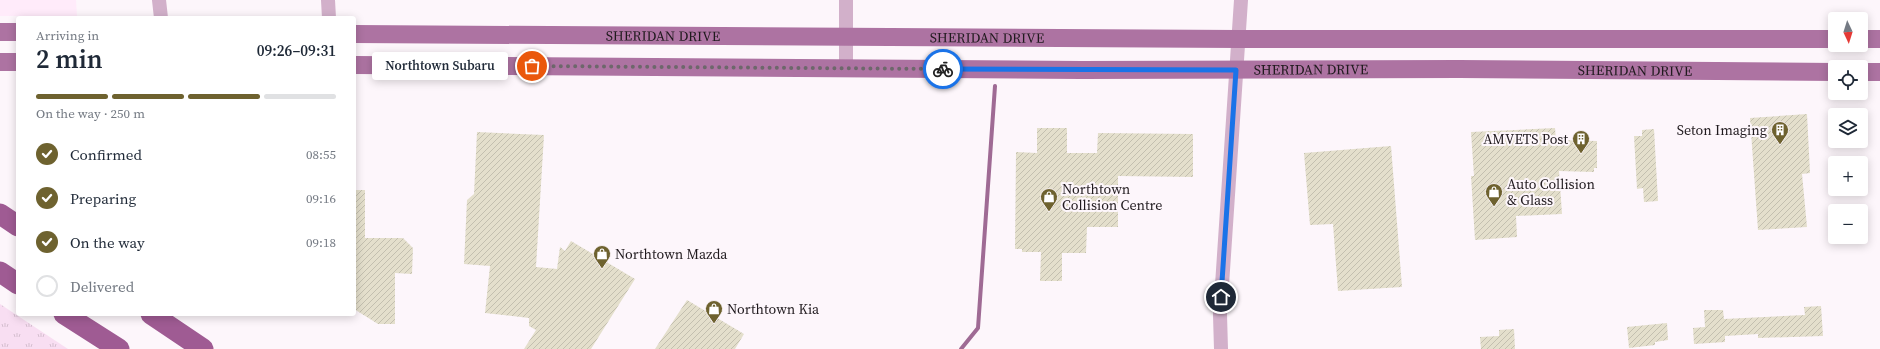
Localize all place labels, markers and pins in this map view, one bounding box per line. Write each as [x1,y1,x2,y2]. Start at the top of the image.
pin [515,49,549,83]
callout: Northtown Subaru [372,52,508,80]
place label: Seton Imaging [1677,120,1767,140]
building icon: Seton Imaging [1770,120,1790,145]
place label: AMVETS Post [1483,129,1568,149]
building icon: AMVETS Post [1571,129,1591,154]
place label: Auto Collision & Glass [1507,174,1595,210]
place label: Northtown Collision Centre [1062,179,1162,215]
shop icon: Auto Collision & Glass [1484,182,1504,207]
shop icon: Northtown Collision Centre [1039,187,1059,212]
shop icon: Northtown Mazda [592,244,612,269]
place label: Northtown Mazda [615,244,728,264]
pin [1204,280,1238,314]
shop icon: Northtown Kia [704,299,724,324]
place label: Northtown Kia [727,299,820,319]

